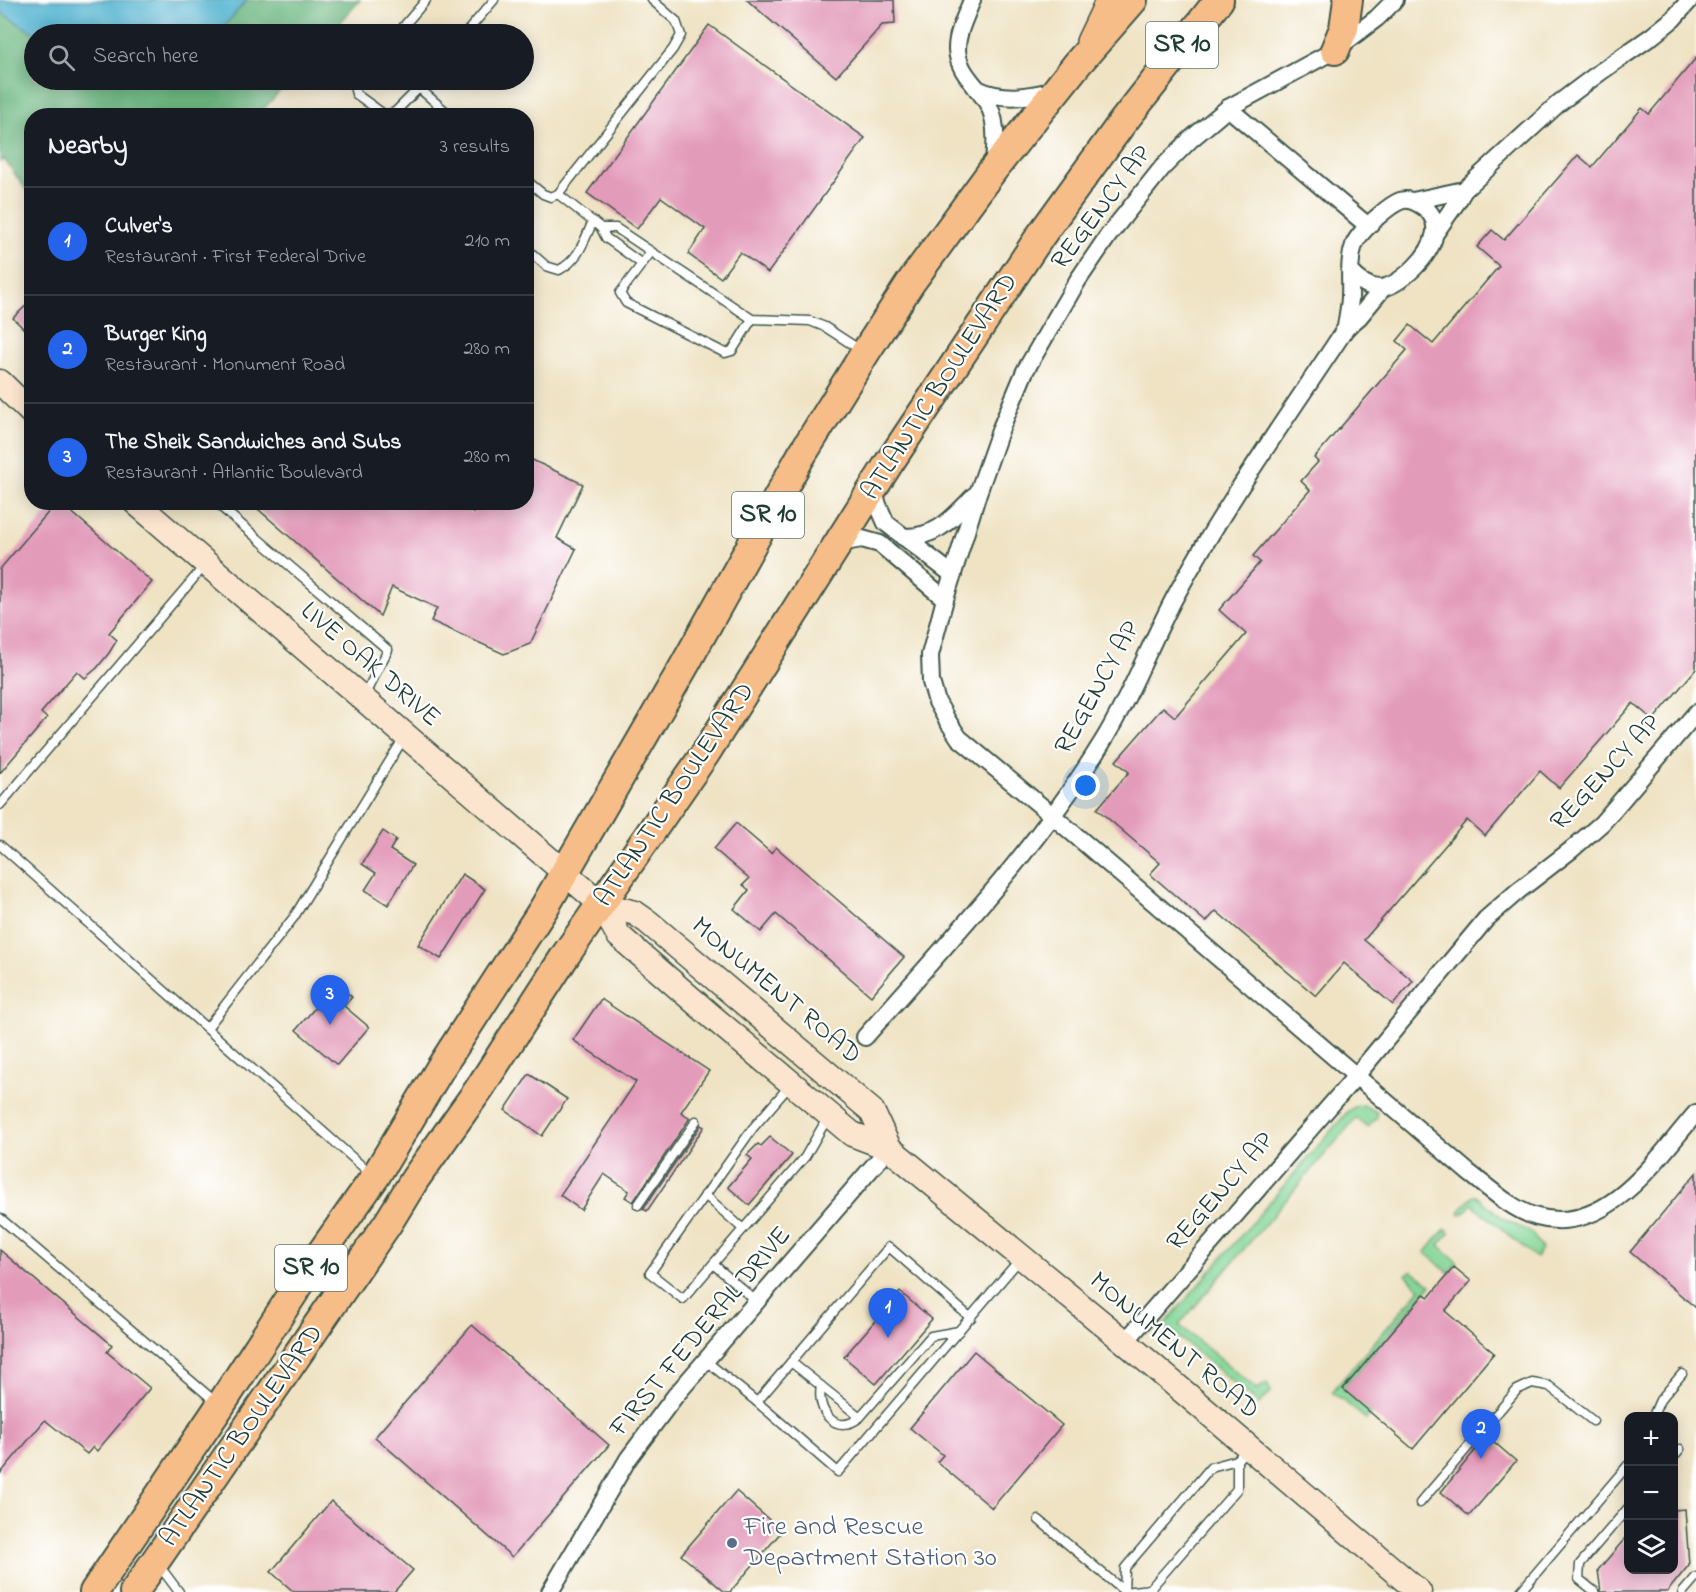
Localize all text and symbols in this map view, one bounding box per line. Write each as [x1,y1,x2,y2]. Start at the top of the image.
road number: SR 10 [1146,22,1218,68]
search box [24,24,534,90]
icon: search [45,41,78,74]
text: Search here [93,41,198,73]
text: Nearby [48,128,127,166]
text: 3 results [440,133,510,162]
street label: REGENCY AP [1042,137,1162,279]
text: Culver's [105,211,173,243]
text: 1 [64,227,71,256]
text: 210 m [465,227,510,256]
text: Restaurant · First Federal Drive [105,243,366,272]
street label: ATLANTIC BOULEVARD [852,266,1028,508]
text: Burger King [105,319,207,351]
text: 2 [63,335,72,364]
text: 280 m [463,335,510,364]
text: Restaurant · Monument Road [105,351,345,380]
text: The Sheik Sandwiches and Subs [105,427,401,459]
text: 3 [63,443,72,472]
text: 280 m [463,443,510,472]
text: Restaurant · Atlantic Boulevard [105,459,363,488]
road number: SR 10 [732,492,804,538]
street label: LIVE OAK DRIVE [291,593,449,737]
street label: REGENCY AP [1045,614,1151,762]
street label: ATLANTIC BOULEVARD [585,675,765,915]
street label: REGENCY AP [1541,706,1671,840]
your location [1071,771,1100,800]
street label: MONUMENT ROAD [682,908,870,1074]
pin: 3 [310,976,350,1025]
street label: REGENCY AP [1158,1124,1284,1260]
street label: FIRST FEDERAL DRIVE [600,1218,801,1447]
road number: SR 10 [275,1245,347,1291]
street label: MONUMENT ROAD [1080,1263,1268,1429]
pin: 1 [868,1288,908,1338]
street label: ATLANTIC BOULEVARD [150,1317,334,1555]
pin: 2 [1462,1410,1500,1459]
map controls [1624,1412,1678,1574]
button: + [1624,1412,1678,1466]
button: − [1624,1466,1678,1520]
place label: Fire and Rescue Department Station 30 [743,1508,997,1578]
button: layers [1624,1520,1678,1574]
marker: Fire and Rescue Department Station 30 [725,1536,739,1550]

